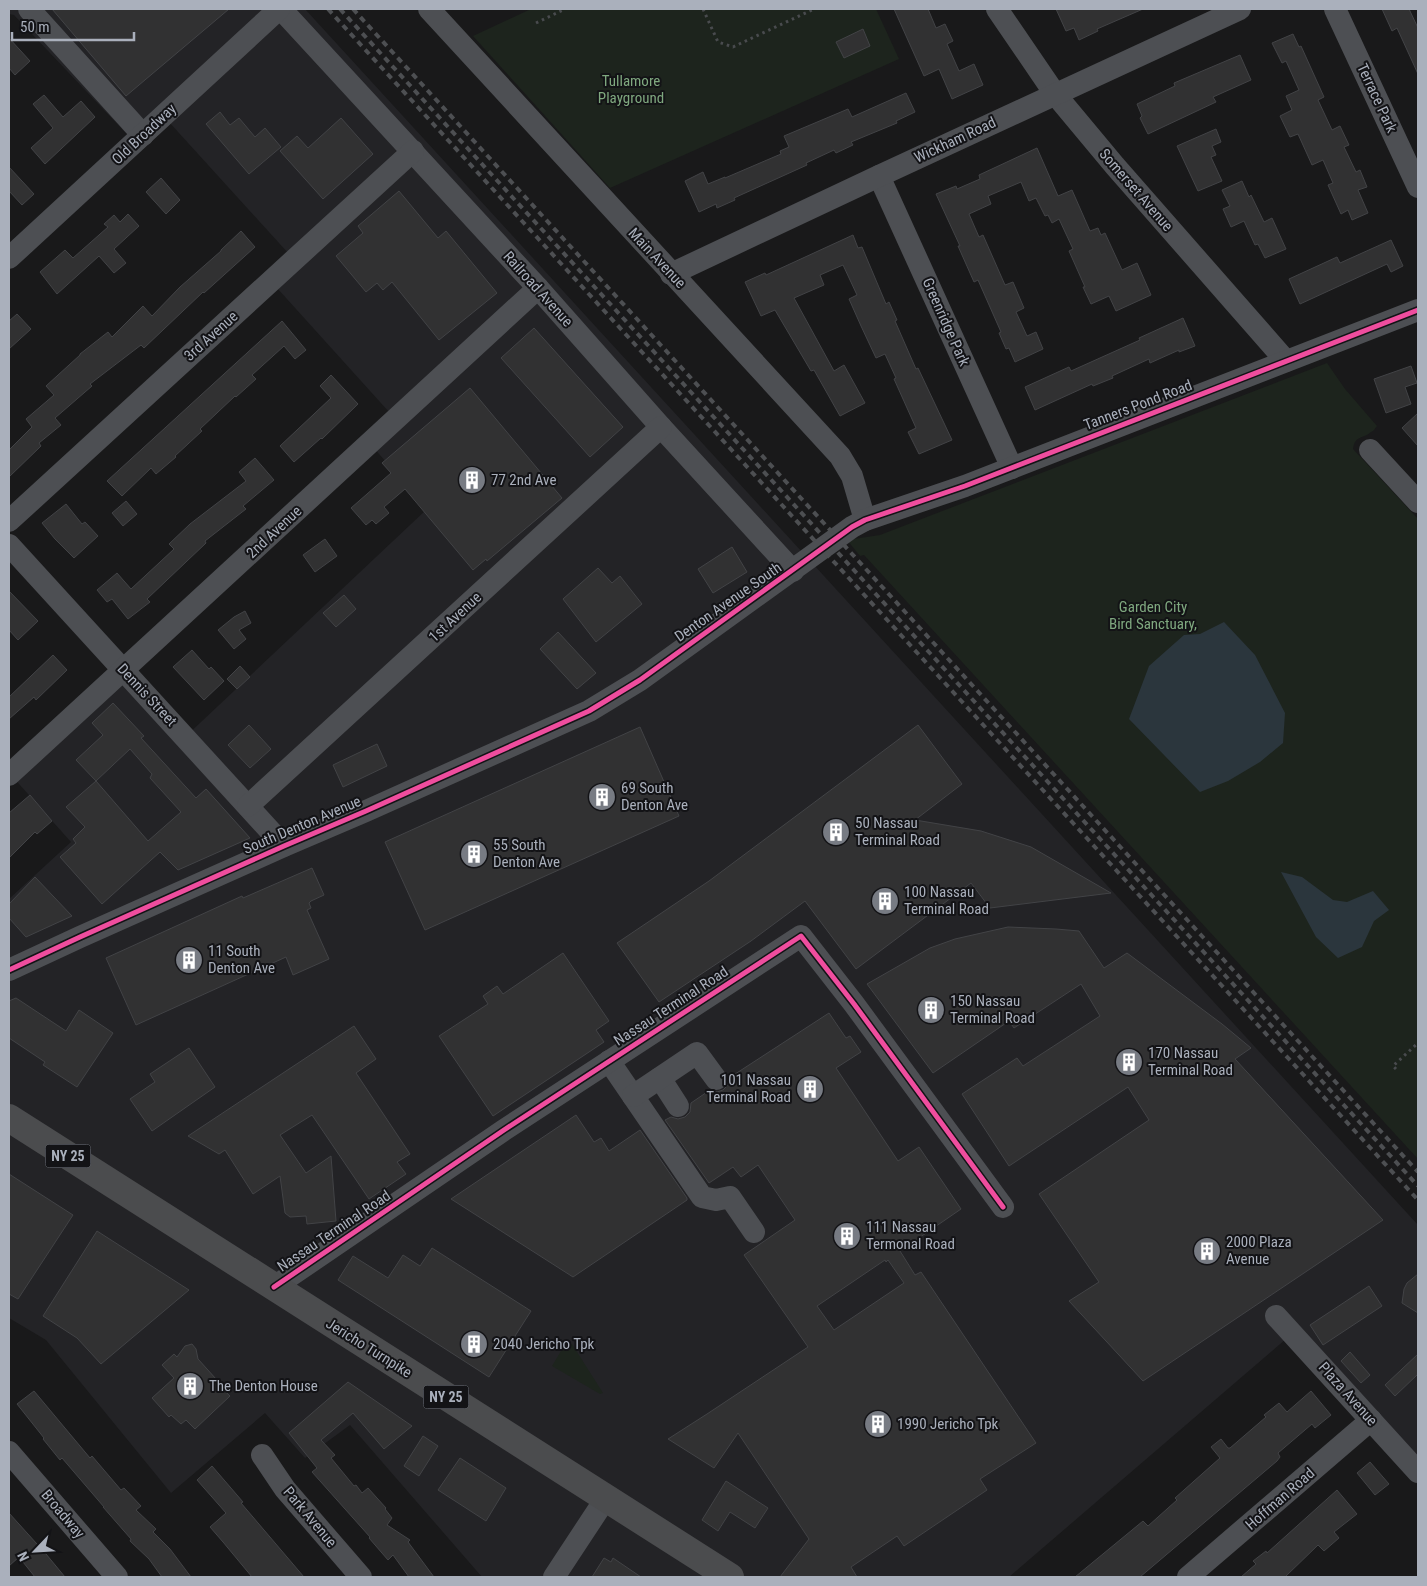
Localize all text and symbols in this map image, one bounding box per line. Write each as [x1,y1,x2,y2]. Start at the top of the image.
scale bar [12,10,135,42]
text: 50 m [20,18,50,36]
street label: Terrace Park [1353,61,1401,136]
park label: Tullamore Playground [598,72,664,107]
street label: Old Broadway [108,100,180,168]
street label: Wickham Road [911,113,999,167]
street label: Somerset Avenue [1095,145,1177,235]
street label: Main Avenue [625,224,689,292]
street label: Railroad Avenue [499,248,577,330]
street label: Greenridge Park [919,275,974,369]
street label: 3rd Avenue [180,307,242,365]
street label: Tanners Pond Road [1081,376,1195,434]
building icon: 77 2nd Ave [457,465,487,495]
place label: 77 2nd Ave [491,471,556,489]
street label: 2nd Avenue [243,502,305,562]
street label: Denton Avenue South [671,558,785,646]
street label: 1st Avenue [425,588,485,646]
park label: Garden City Bird Sanctuary, [1109,598,1197,633]
street label: Dennis Street [113,660,181,730]
place label: 69 South Denton Ave [621,779,688,814]
building icon: 69 South Denton Ave [587,782,617,812]
street label: South Denton Avenue [240,792,364,858]
place label: 50 Nassau Terminal Road [855,814,940,849]
building icon: 50 Nassau Terminal Road [821,817,851,847]
place label: 55 South Denton Ave [493,836,560,871]
building icon: 55 South Denton Ave [459,839,489,869]
place label: 100 Nassau Terminal Road [904,883,989,918]
building icon: 100 Nassau Terminal Road [870,886,900,916]
place label: 11 South Denton Ave [208,942,275,977]
building icon: 11 South Denton Ave [174,945,204,975]
street label: Nassau Terminal Road [610,962,732,1050]
place label: 150 Nassau Terminal Road [950,992,1035,1027]
building icon: 150 Nassau Terminal Road [916,995,946,1025]
place label: 170 Nassau Terminal Road [1148,1044,1233,1079]
building icon: 170 Nassau Terminal Road [1114,1047,1144,1077]
place label: 101 Nassau Terminal Road [706,1071,791,1106]
building icon: 101 Nassau Terminal Road [795,1074,825,1104]
road number: NY 25 [46,1144,90,1168]
street label: Nassau Terminal Road [274,1186,394,1276]
place label: 111 Nassau Termonal Road [866,1218,955,1253]
building icon: 111 Nassau Termonal Road [832,1221,862,1251]
place label: 2000 Plaza Avenue [1226,1233,1292,1268]
building icon: 2000 Plaza Avenue [1192,1236,1222,1266]
street label: Jericho Turnpike [323,1314,415,1382]
building icon: 2040 Jericho Tpk [459,1329,489,1359]
place label: 2040 Jericho Tpk [493,1335,595,1353]
street label: Plaza Avenue [1315,1358,1381,1430]
building icon: The Denton House [175,1371,205,1401]
place label: The Denton House [209,1377,318,1395]
road number: NY 25 [424,1385,468,1408]
building icon: 1990 Jericho Tpk [863,1409,893,1439]
place label: 1990 Jericho Tpk [897,1415,999,1433]
street label: Hoffman Road [1242,1464,1318,1534]
street label: Park Avenue [280,1483,340,1551]
street label: Broadway [38,1486,88,1542]
north arrow [10,1526,60,1576]
text: N [14,1549,32,1564]

